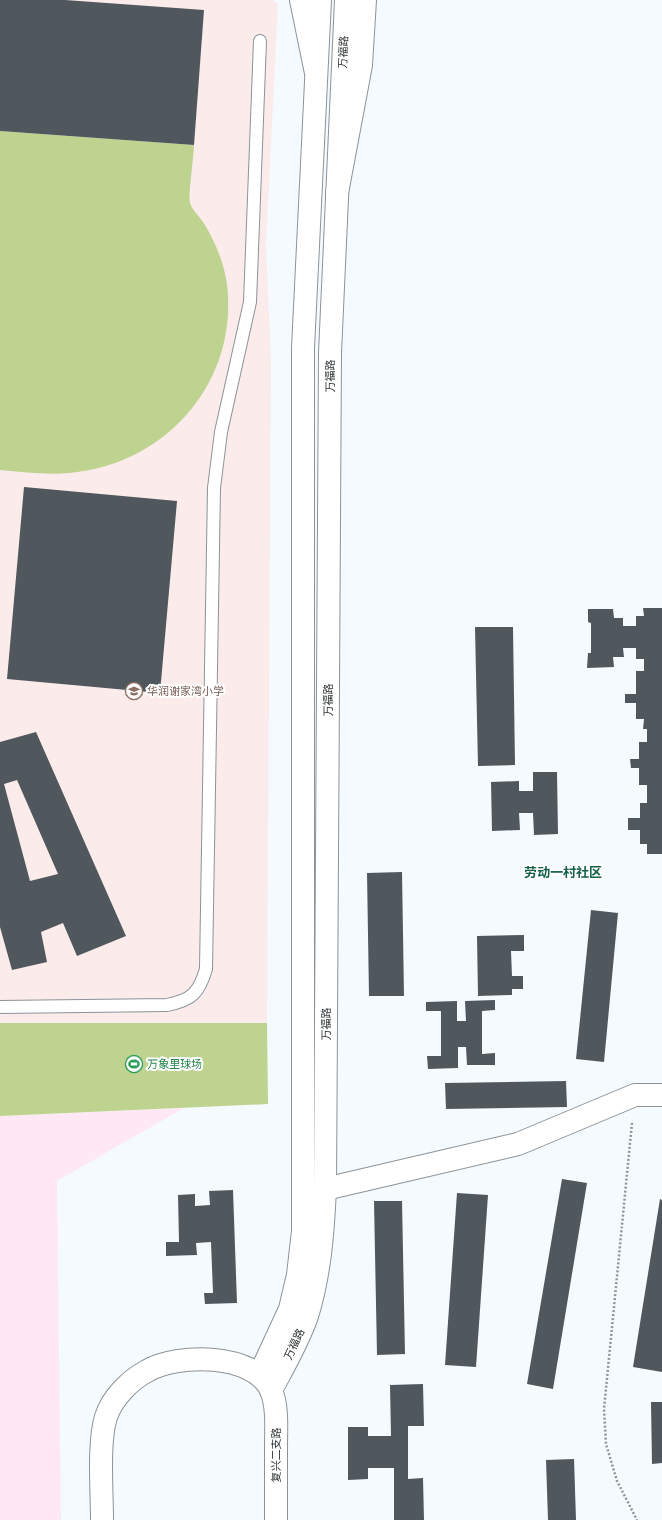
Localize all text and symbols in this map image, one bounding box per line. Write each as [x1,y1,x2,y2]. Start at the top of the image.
street label: 万福路 [335,35,351,69]
street label: 万福路 [323,360,337,393]
school or university icon: 华润谢家湾小学 [124,681,144,701]
place label: 华润谢家湾小学 [147,684,224,698]
street label: 万福路 [321,684,335,717]
district label: 劳动一村社区 [524,864,602,881]
street label: 万福路 [319,1008,333,1041]
sports icon: 万象里球场 [124,1054,144,1074]
place label: 万象里球场 [147,1057,202,1071]
street label: 万福路 [281,1326,307,1362]
street label: 复兴二支路 [269,1428,283,1483]

